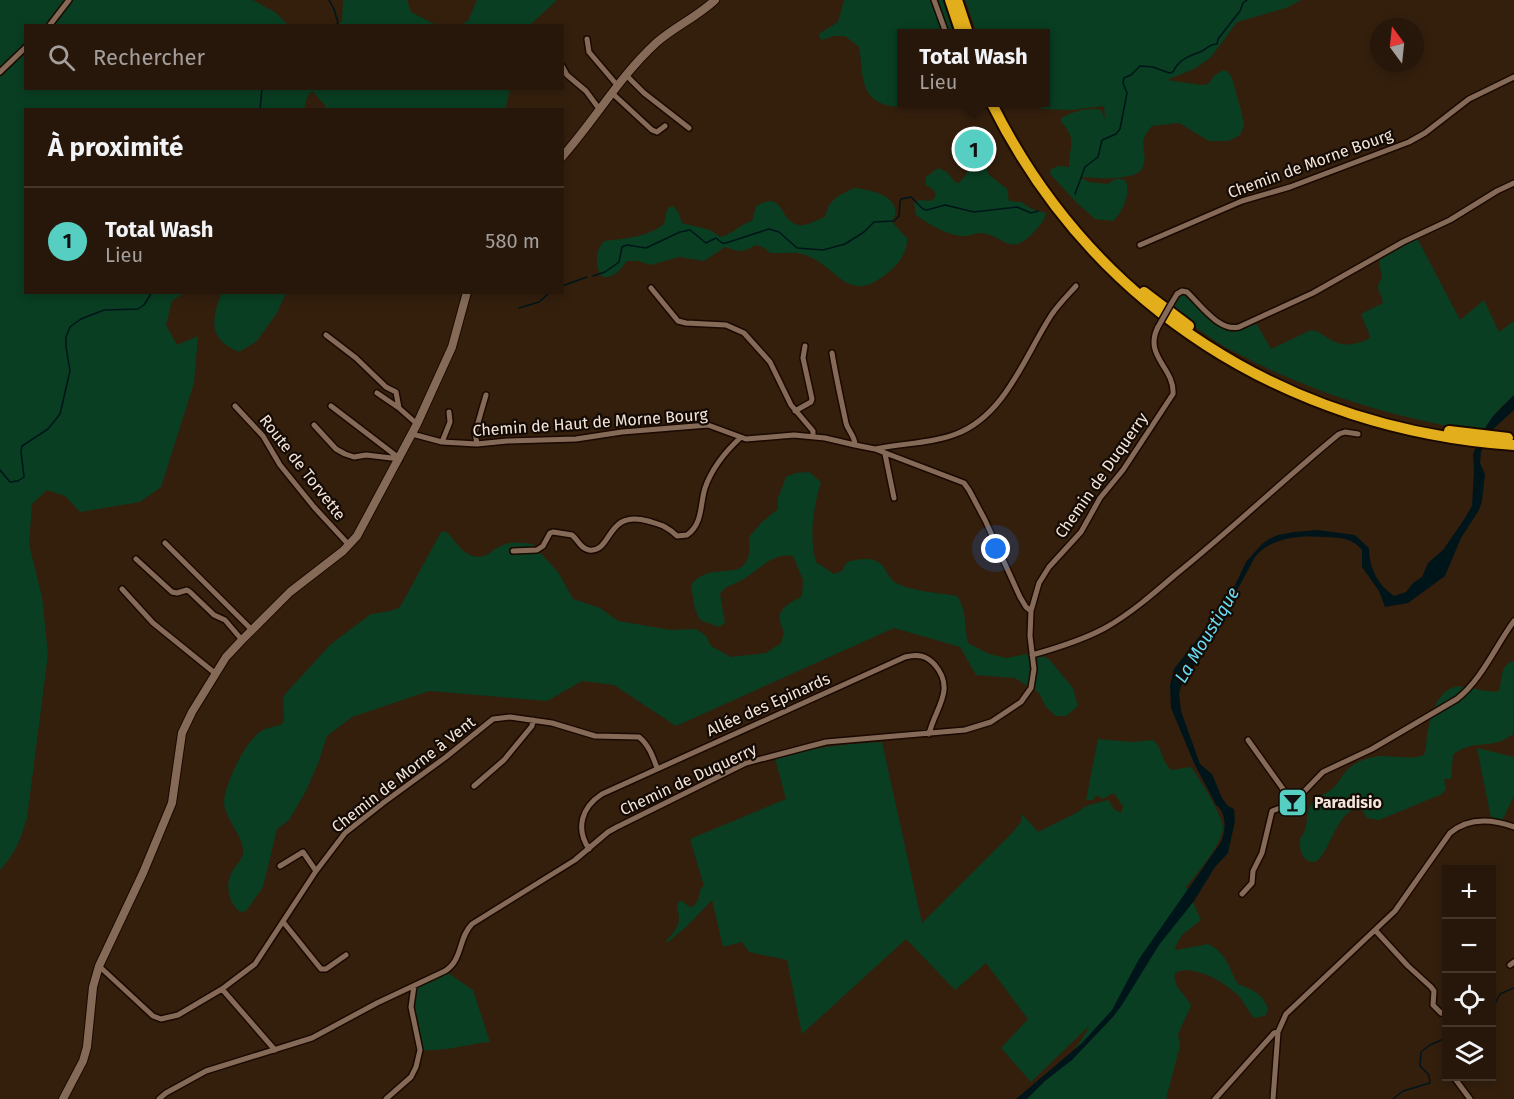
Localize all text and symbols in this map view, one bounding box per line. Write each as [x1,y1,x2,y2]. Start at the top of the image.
north arrow [1370,18,1424,72]
search box [24,24,564,90]
popup [897,29,1050,107]
icon: search [45,41,78,74]
text: Total Wash [919,43,1028,70]
text: Rechercher [93,44,205,71]
text: Lieu [919,70,957,94]
street label: Chemin de Morne Bourg [1225,125,1396,202]
pin: 1 [954,126,994,172]
text: À proximité [48,132,183,163]
text: Total Wash [105,216,213,243]
text: 1 [63,229,72,253]
text: 580 m [485,229,540,253]
text: Lieu [105,243,143,267]
street label: Chemin de Haut de Morne Bourg [472,405,709,440]
street label: Chemin de Duquerry [1051,409,1152,542]
street label: Route de Torvette [256,411,350,524]
your location [981,534,1010,563]
water label: La Moustique [1170,583,1244,687]
street label: Allée des Epinards [703,669,833,740]
street label: Chemin de Morne à Vent [328,712,479,836]
street label: Chemin de Duquerry [617,739,760,819]
bar icon: Paradisio [1277,786,1309,818]
place label: Paradisio [1314,793,1382,812]
map controls [1442,865,1496,1081]
button: + [1442,865,1496,919]
button: − [1442,919,1496,973]
button: locate [1442,973,1496,1027]
button: layers [1442,1027,1496,1081]

